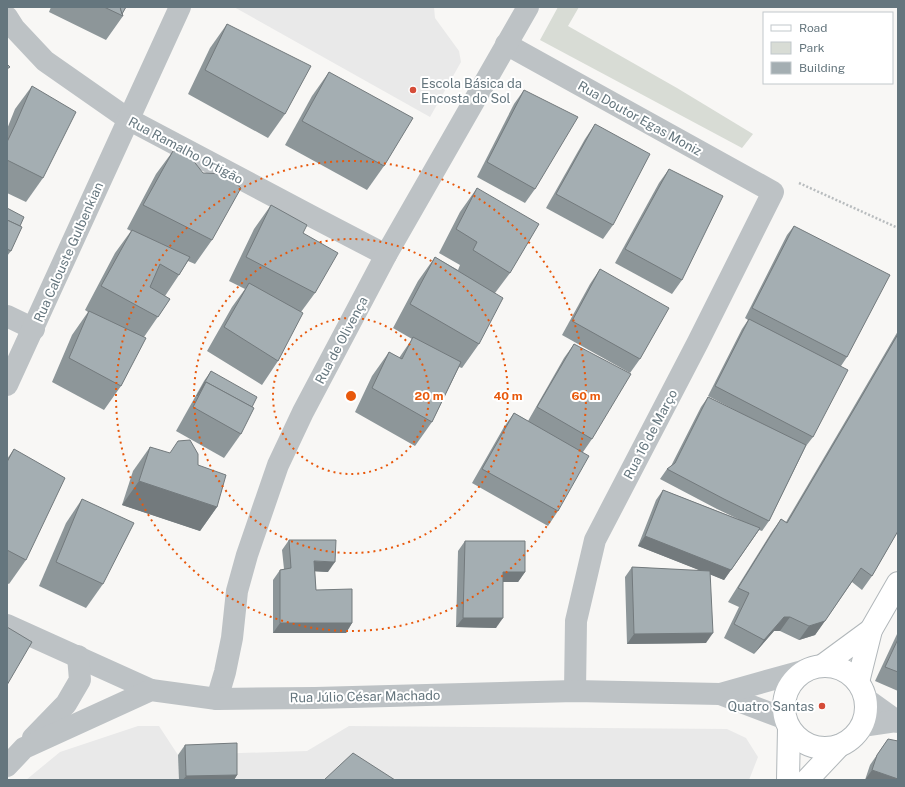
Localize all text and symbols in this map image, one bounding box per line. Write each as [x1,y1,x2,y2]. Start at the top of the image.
legend [763,12,893,84]
text: Road [799,21,827,35]
text: Park [799,41,825,55]
text: Building [799,61,845,75]
place label: Escola Básica da Encosta do Sol [421,76,522,106]
street label: Rua Doutor Egas Moniz [575,78,704,159]
marker: Escola Básica da Encosta do Sol [408,85,418,95]
street label: Rua Ramalho Ortigão [126,114,246,187]
street label: Rua Calouste Gulbenkian [31,180,106,325]
street label: Rua de Olivença [312,294,371,386]
street label: Rua 16 de Março [621,387,680,482]
centre of rings [344,389,358,403]
text: 20 m [415,389,444,403]
text: 40 m [493,389,523,403]
text: 60 m [571,389,601,403]
street label: Rua Júlio César Machado [290,688,440,705]
place label: Quatro Santas [728,699,814,714]
marker: Quatro Santas [817,701,827,711]

